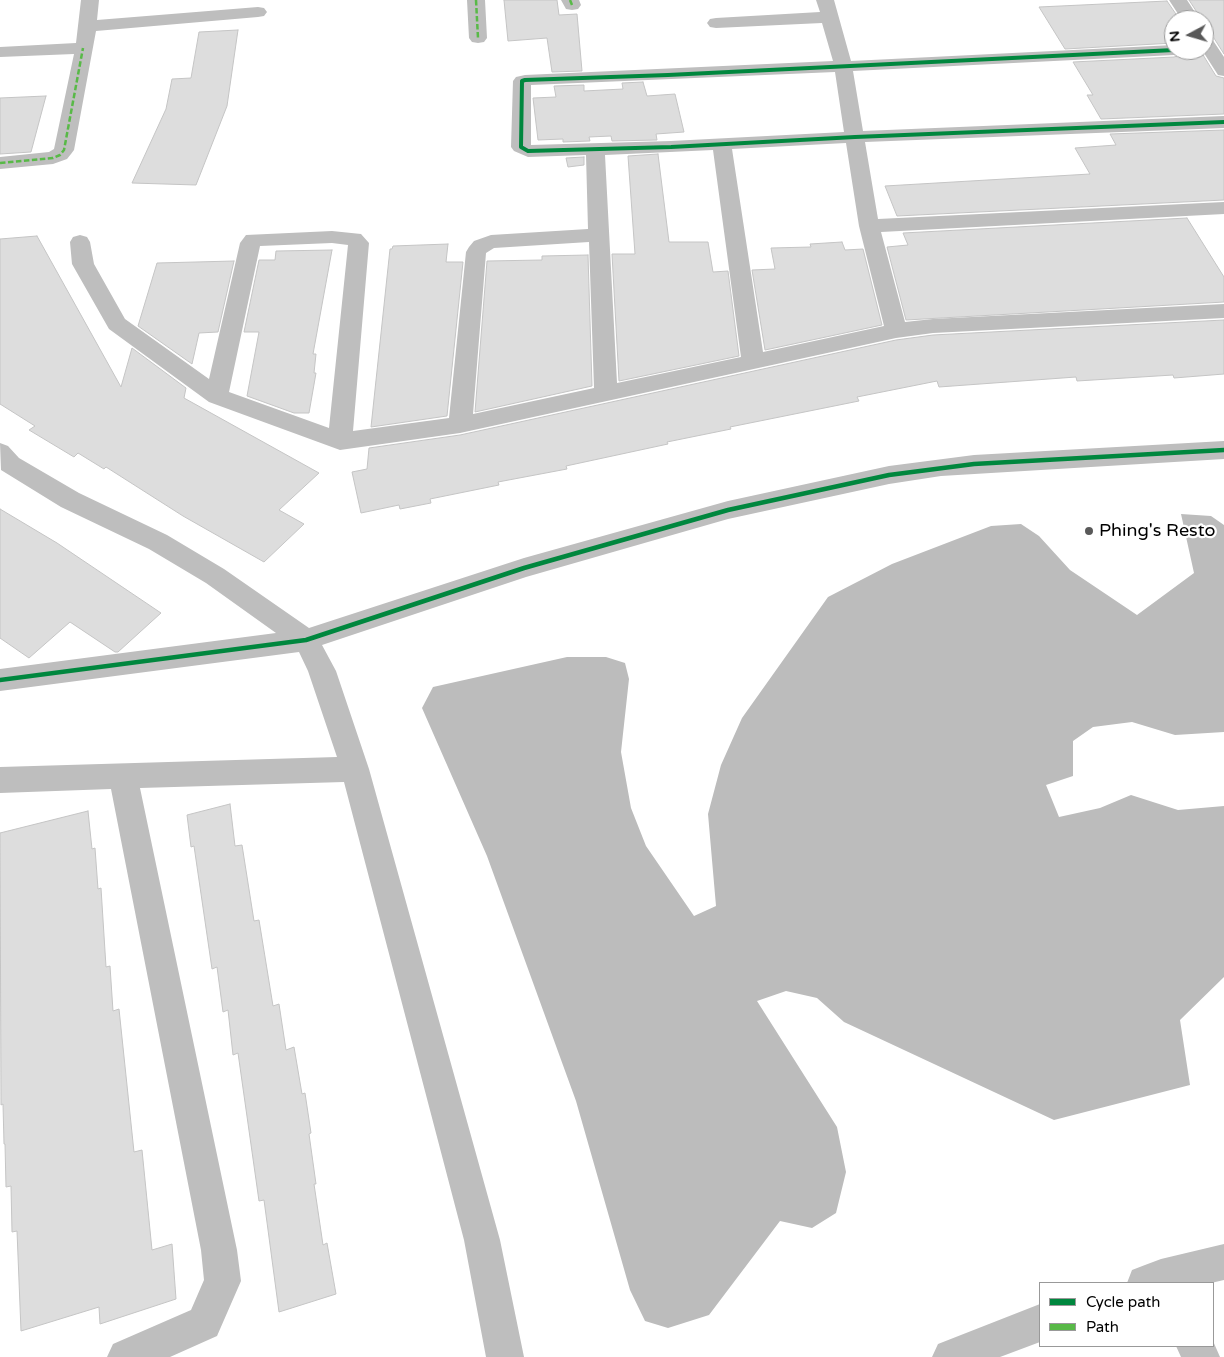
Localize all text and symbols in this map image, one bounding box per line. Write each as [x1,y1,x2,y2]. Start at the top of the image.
north arrow [1164,10,1214,60]
text: N [1166,30,1184,43]
place label: Phing's Resto [1099,520,1215,542]
marker: Phing's Resto [1083,525,1095,537]
legend [1039,1282,1214,1347]
text: Cycle path [1086,1293,1160,1311]
text: Path [1086,1318,1119,1336]

